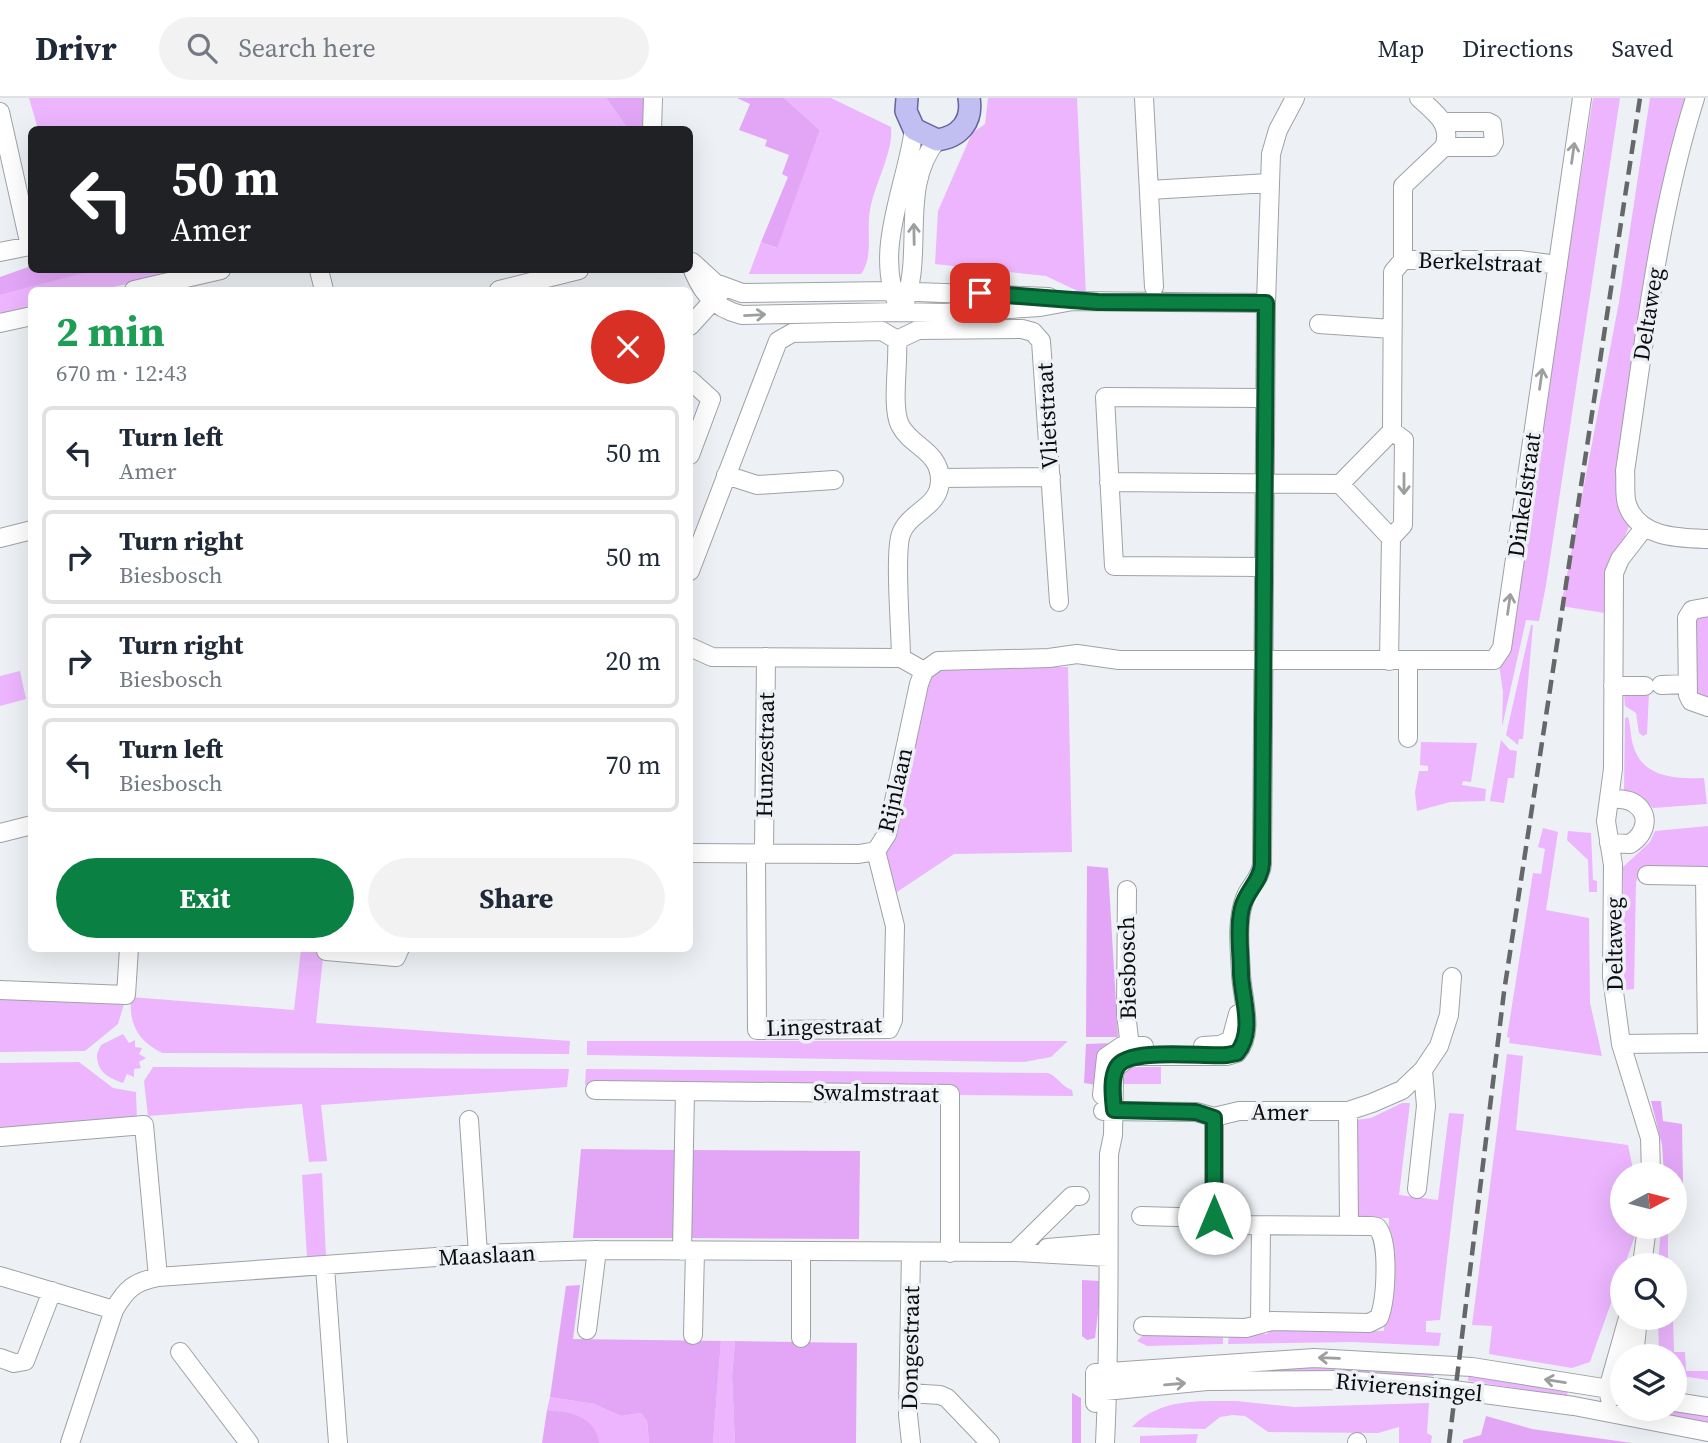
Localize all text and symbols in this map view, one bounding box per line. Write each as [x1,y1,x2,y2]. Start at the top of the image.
search box [159,17,649,80]
text: Drivr [35,26,117,71]
icon: search [183,29,221,67]
text: Search here [239,30,376,66]
text: Map [1377,32,1424,65]
text: Directions [1462,32,1573,65]
text: Saved [1611,32,1673,65]
one-way arrow [1567,143,1580,165]
text: 50 m [171,144,279,211]
icon: left [56,154,147,245]
text: Amer [171,208,251,252]
one-way arrow [907,222,921,245]
street label: Berkelstraat [1417,244,1543,280]
pin [950,263,1010,323]
street label: Deltaweg [1625,265,1671,363]
icon: arrive [961,274,999,312]
text: 2 min [56,302,165,360]
one-way arrow [743,308,766,321]
button: close [591,310,665,384]
text: 670 m · 12:43 [56,357,187,389]
street label: Vlietstraat [1028,362,1066,470]
one-way arrow [1535,368,1548,390]
text: Turn left [119,419,223,455]
street label: Dinkelstraat [1499,430,1549,559]
icon: left [60,434,98,472]
text: 50 m [606,435,661,471]
text: Amer [119,455,176,487]
one-way arrow [1397,472,1411,495]
text: Turn right [119,523,243,559]
icon: right [60,538,98,576]
text: 50 m [606,539,661,575]
text: Biesbosch [119,559,222,591]
one-way arrow [1502,593,1515,616]
text: Turn right [119,627,243,663]
icon: right [60,642,98,680]
text: 20 m [606,643,661,679]
text: Biesbosch [119,663,222,695]
street label: Hunzestraat [748,692,782,818]
text: Turn left [119,731,223,767]
street label: Rijnlaan [870,744,920,835]
icon: left [60,746,98,784]
text: 70 m [606,747,661,783]
text: Biesbosch [119,767,222,799]
button: Exit [56,858,354,938]
button: Share [368,858,665,938]
street label: Deltaweg [1597,897,1631,991]
street label: Biesbosch [1110,916,1144,1020]
street label: Lingestraat [766,1008,883,1044]
street label: Swalmstraat [813,1076,940,1110]
street label: Amer [1251,1096,1309,1129]
north arrow [1610,1162,1687,1239]
map controls [1610,1162,1687,1421]
position arrow [1177,1181,1251,1255]
street label: Maaslaan [438,1236,536,1274]
button: search [1610,1253,1687,1330]
street label: Dongestraat [893,1285,927,1410]
button: layers [1610,1344,1687,1421]
one-way arrow [1318,1352,1341,1365]
street label: Rivierensingel [1334,1365,1484,1409]
one-way arrow [1544,1374,1567,1387]
one-way arrow [1163,1377,1186,1390]

